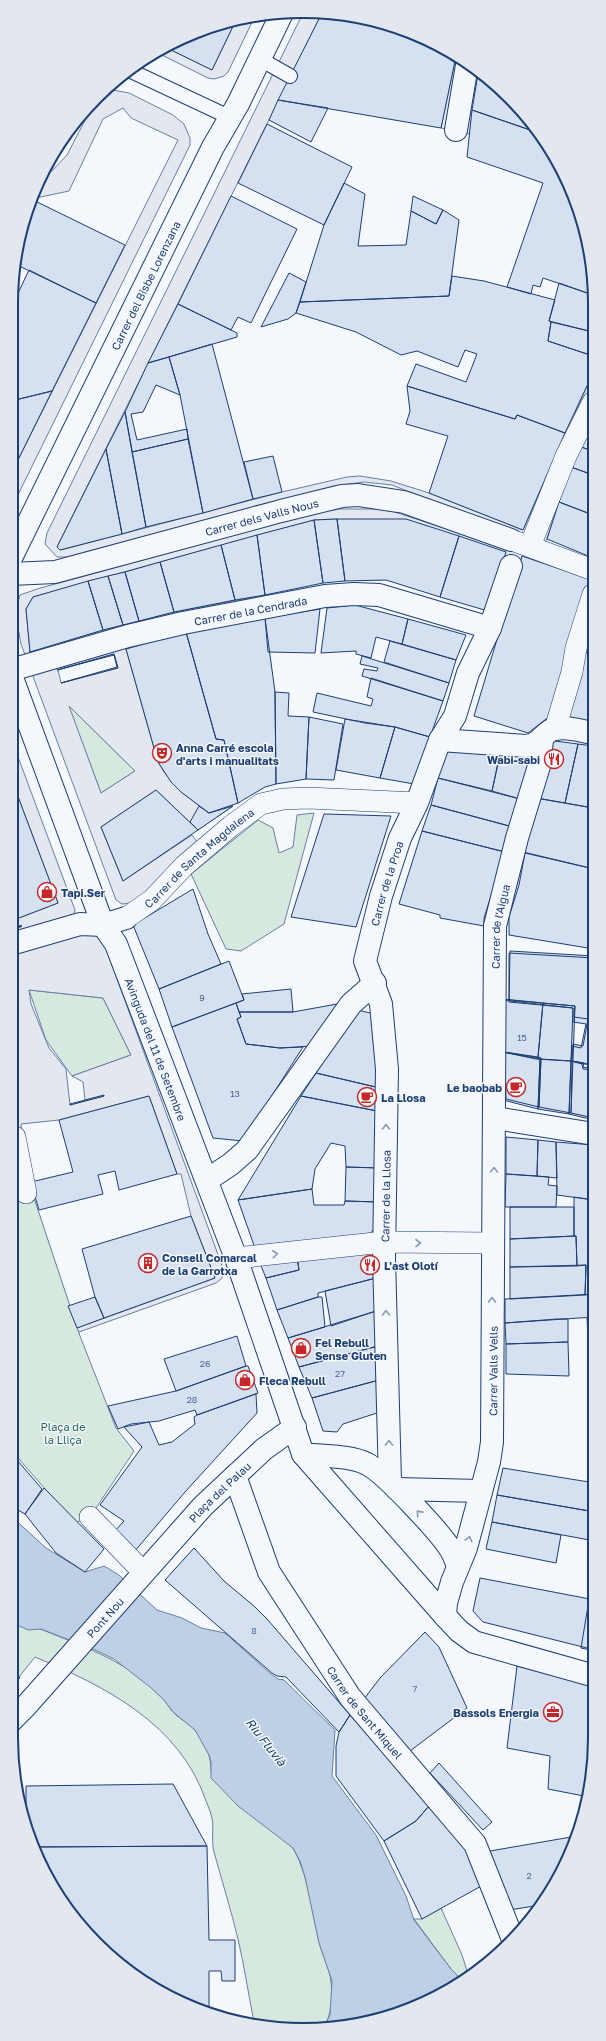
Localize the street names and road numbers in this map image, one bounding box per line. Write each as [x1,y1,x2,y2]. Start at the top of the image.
street label: Carrer del Bisbe Lorenzana [108,219,182,352]
street label: Carrer dels Valls Nous [203,495,320,538]
street label: Carrer de la Cendrada [193,593,308,627]
street label: Carrer de Santa Magdalena [142,805,256,910]
street label: Carrer de la Proa [367,839,405,927]
street label: Carrer de l'Aigua [488,883,512,969]
street label: Avinguda del 11 de Setembre [123,976,189,1122]
street label: Carrer de la Llosa [378,1150,392,1242]
street label: Carrer Valls Vells [486,1326,499,1416]
street label: Plaça del Palau [186,1459,253,1524]
street label: Pont Nou [84,1594,126,1640]
street label: Carrer de Sant Miquel [325,1663,406,1761]

